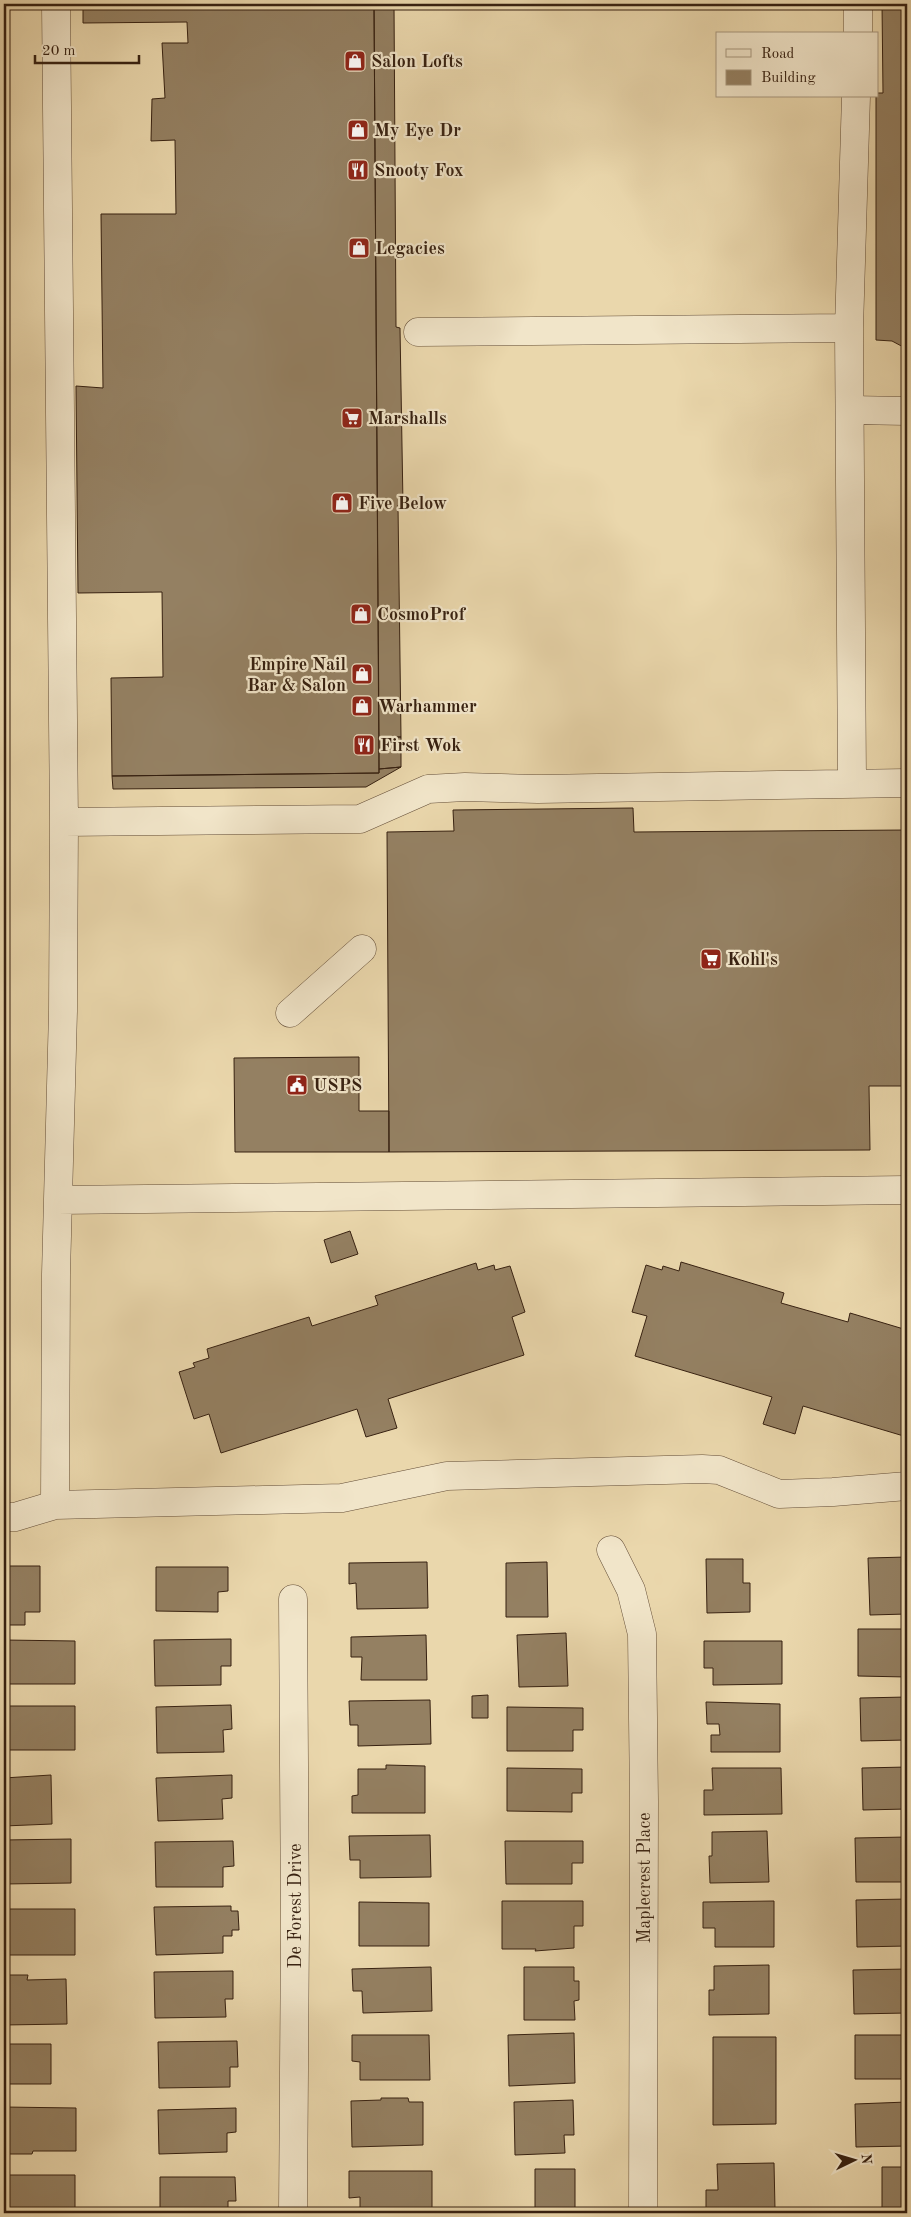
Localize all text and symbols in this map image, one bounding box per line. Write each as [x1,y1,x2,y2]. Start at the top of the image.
scale bar [35,32,139,64]
legend [716,32,878,98]
text: 20 m [42,44,76,59]
text: Road [761,47,795,62]
shop icon: Salon Lofts [343,49,367,73]
place label: Salon Lofts [371,53,463,71]
text: Building [761,71,816,86]
shop icon: My Eye Dr [346,118,370,142]
place label: My Eye Dr [374,122,461,140]
restaurant icon: Snooty Fox [346,158,370,182]
place label: Snooty Fox [374,162,463,180]
shop icon: Legacies [347,236,371,260]
place label: Legacies [375,240,445,258]
supermarket icon: Marshalls [340,406,364,430]
place label: Marshalls [368,410,447,428]
shop icon: Five Below [330,491,354,515]
place label: Five Below [358,495,447,513]
shop icon: CosmoProf [349,602,373,626]
place label: CosmoProf [377,606,467,624]
place label: Empire Nail Bar & Salon [247,656,346,695]
shop icon: Empire Nail Bar & Salon [350,662,374,686]
shop icon: Warhammer [350,694,374,718]
place label: Warhammer [378,698,477,716]
restaurant icon: First Wok [352,733,376,757]
place label: First Wok [380,737,461,755]
supermarket icon: Kohl's [699,947,723,971]
place label: Kohl's [727,951,778,969]
public building icon: USPS [285,1073,309,1097]
place label: USPS [313,1077,362,1095]
street label: Maplecrest Place [636,1812,654,1944]
street label: De Forest Drive [287,1843,305,1969]
north arrow [828,2134,878,2184]
text: N [859,2153,873,2165]

